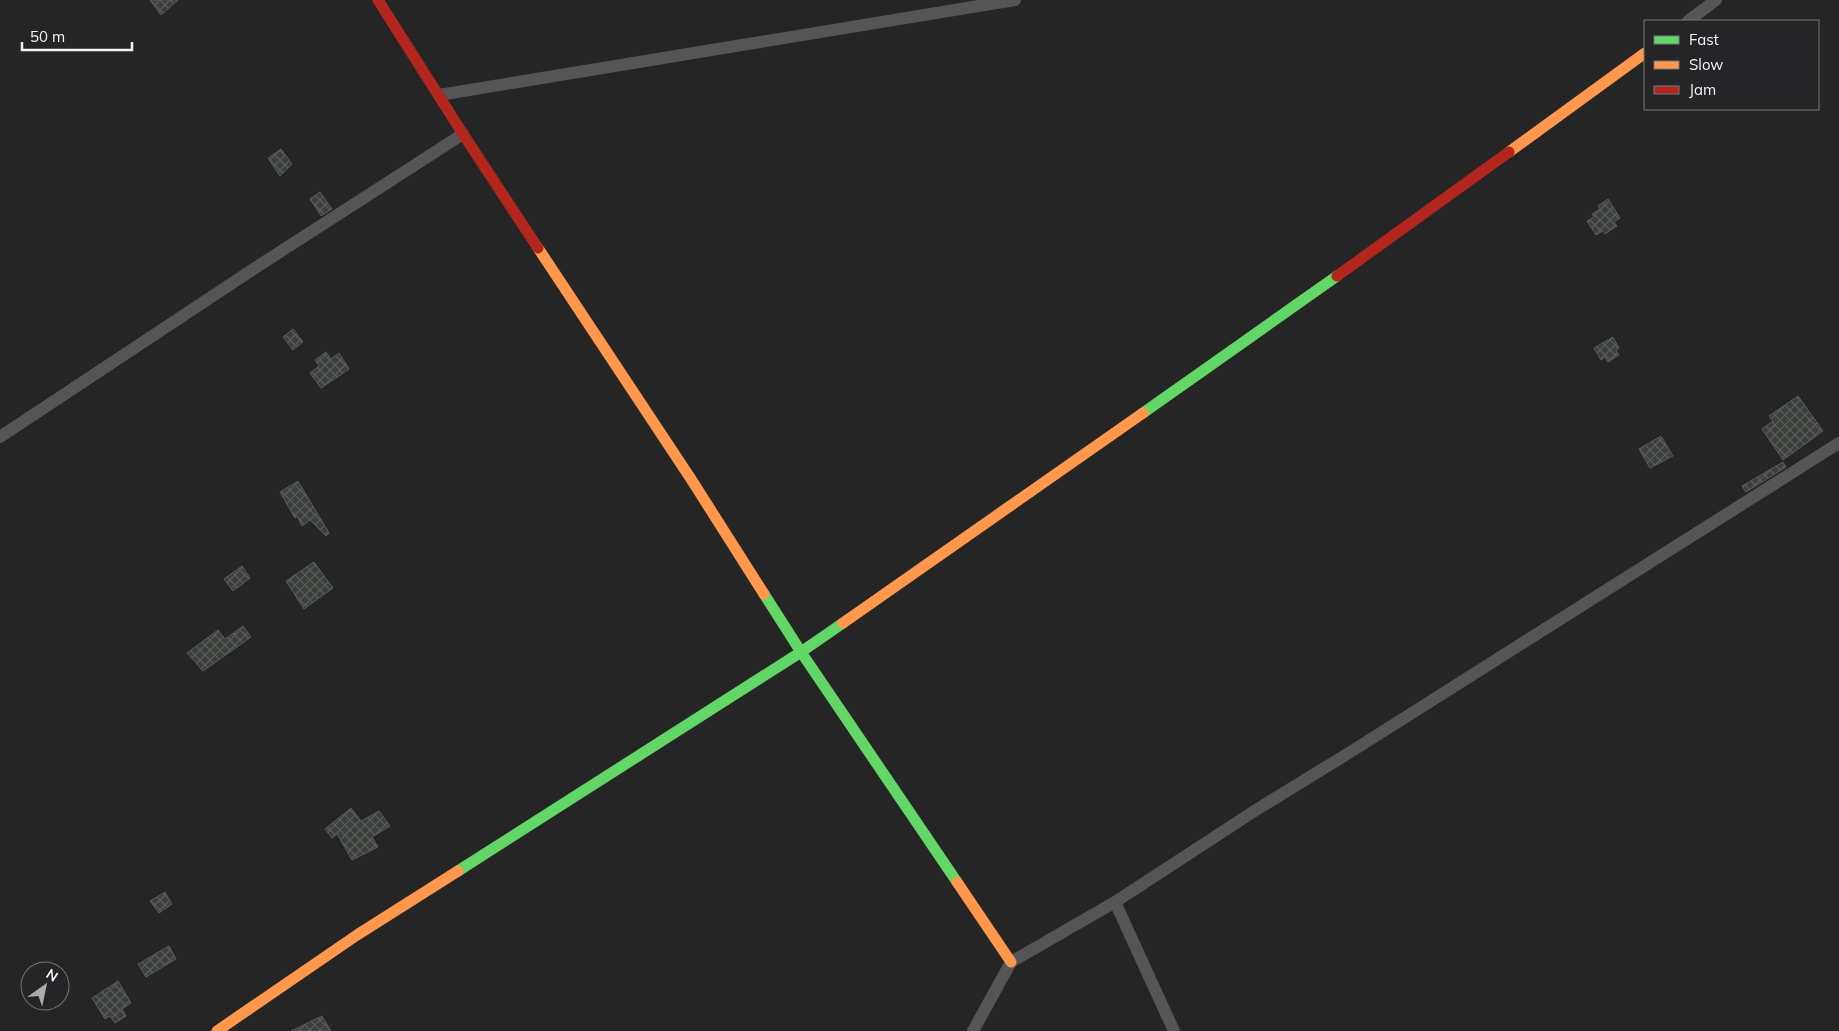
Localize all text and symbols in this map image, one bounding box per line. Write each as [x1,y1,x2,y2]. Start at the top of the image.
scale bar [22,20,132,52]
legend [1644,20,1819,110]
text: 50 m [30,27,65,46]
text: Fast [1689,30,1719,49]
text: Slow [1689,55,1723,74]
text: Jam [1689,80,1716,99]
north arrow [20,961,70,1011]
text: N [43,965,61,986]

